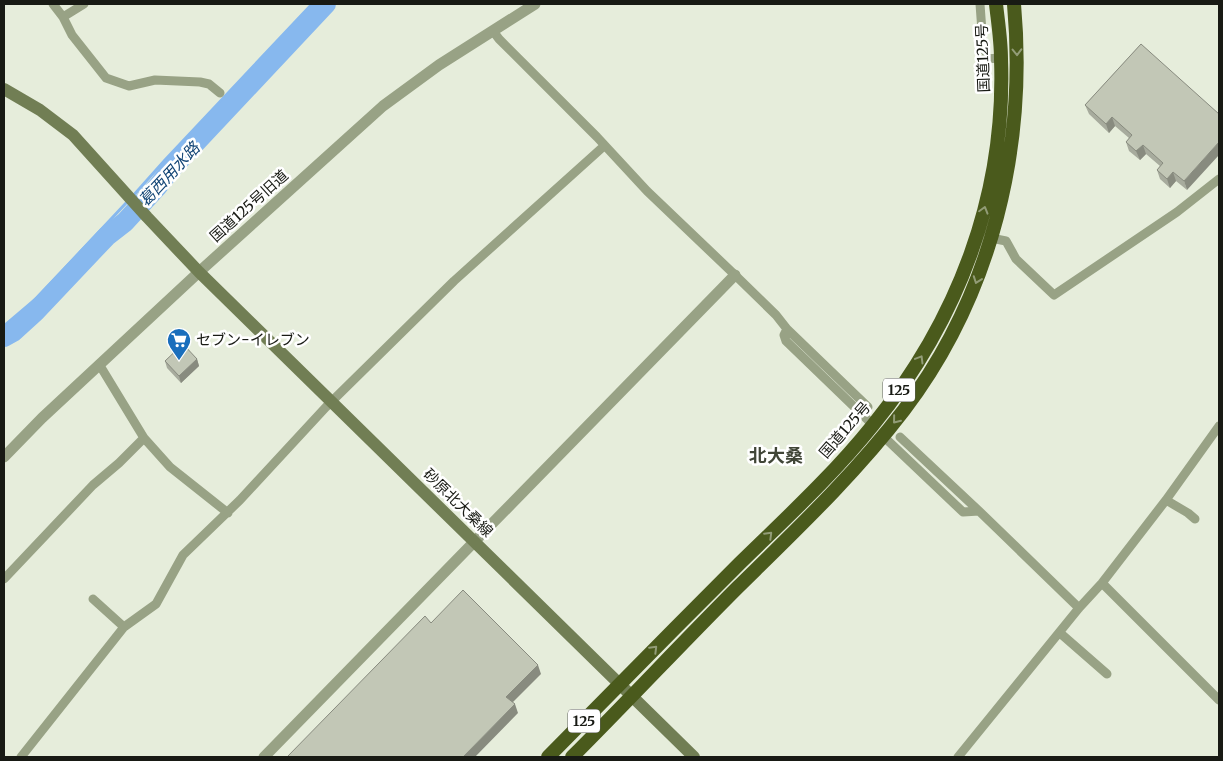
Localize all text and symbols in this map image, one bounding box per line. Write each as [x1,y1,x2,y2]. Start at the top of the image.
street label: 国道125号 [972,23,993,93]
one-way arrow [1012,49,1022,57]
water label: 葛西用水路 [134,136,205,210]
street label: 国道125号旧道 [206,166,292,246]
one-way arrow [979,207,989,215]
one-way arrow [973,275,983,284]
supermarket icon: セブン-イレブン [166,327,192,361]
place label: セブン-イレブン [196,330,310,349]
one-way arrow [914,355,924,364]
road number: 125 [883,378,915,402]
street label: 国道125号 [815,398,874,462]
one-way arrow [893,414,901,423]
district label: 北大桑 [749,444,803,467]
street label: 砂原北大桑線 [419,465,497,541]
one-way arrow [763,532,772,541]
one-way arrow [648,646,657,655]
road number: 125 [568,709,600,732]

